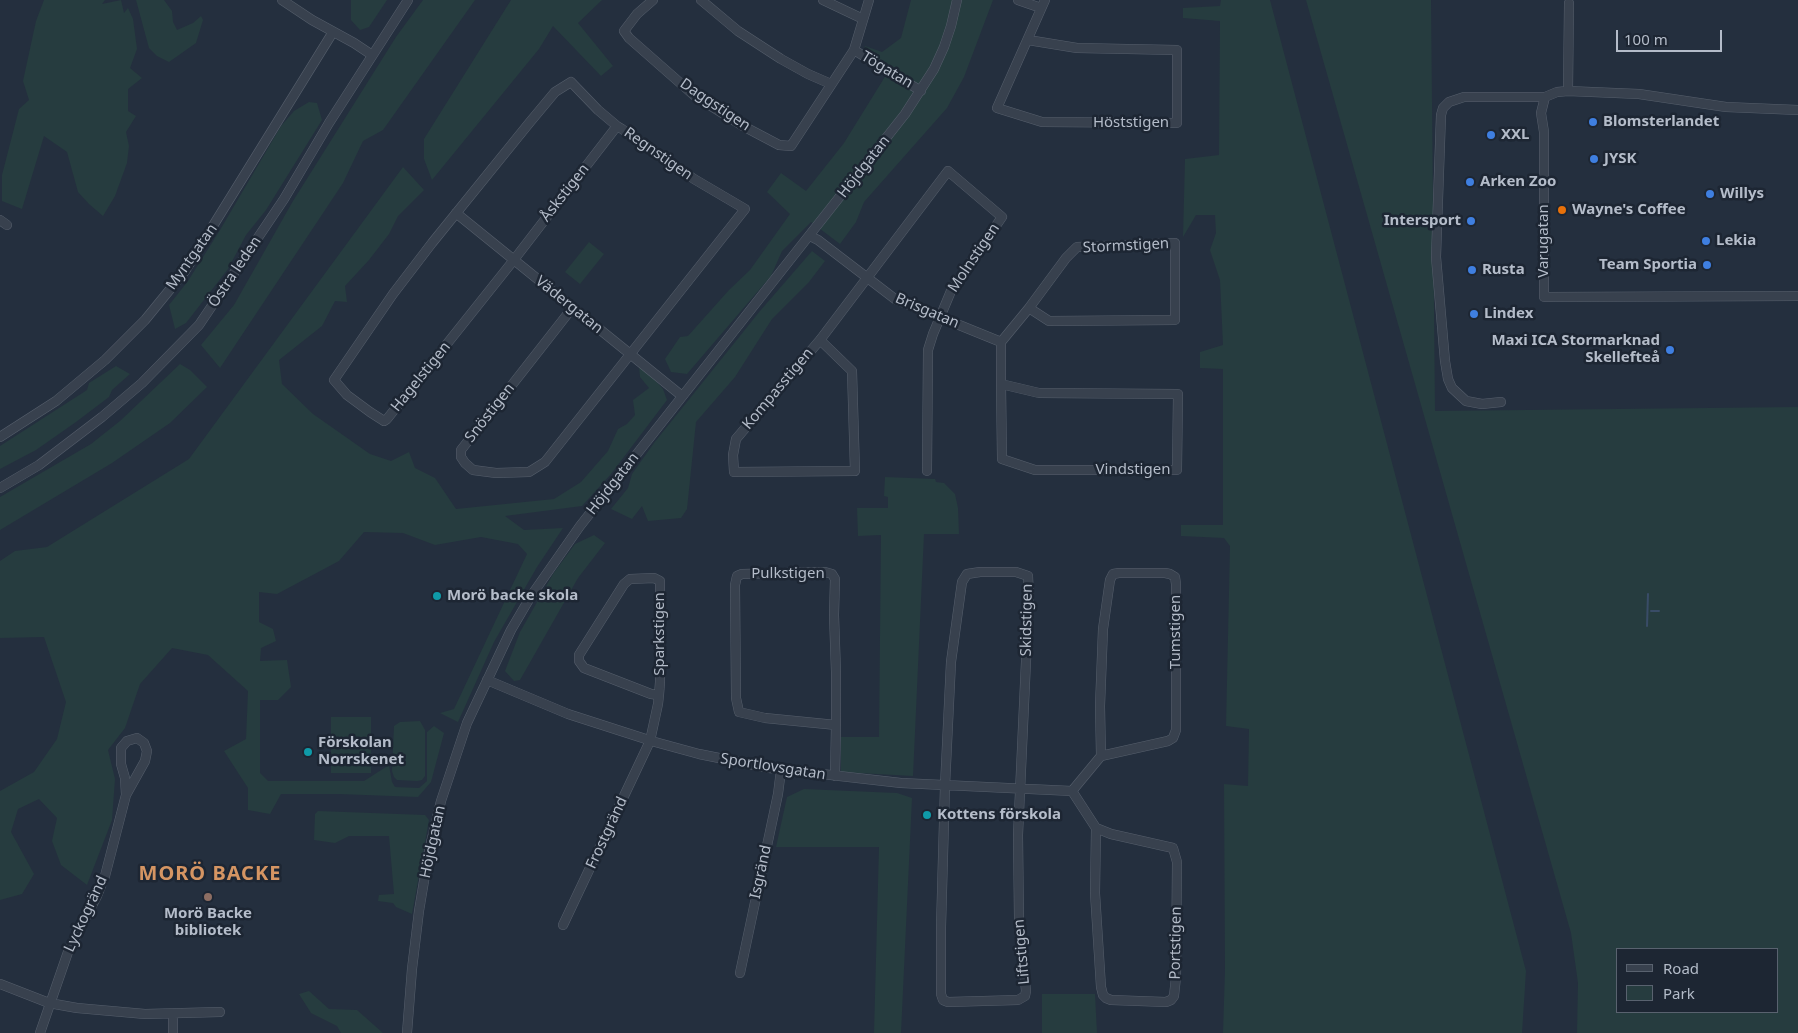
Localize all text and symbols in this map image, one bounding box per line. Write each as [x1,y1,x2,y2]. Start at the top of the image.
scale bar [1618,20,1724,52]
text: 100 m [1624,29,1668,49]
street label: Tögatan [858,48,916,92]
street label: Daggstigen [676,75,754,135]
place label: Blomsterlandet [1603,113,1719,131]
street label: Höststigen [1093,114,1169,132]
marker: Blomsterlandet [1587,116,1599,128]
street label: Regnstigen [620,124,696,184]
place label: XXL [1501,126,1529,144]
marker: XXL [1485,129,1497,141]
street label: Höjdgatan [834,132,894,202]
place label: JYSK [1604,150,1637,168]
marker: JYSK [1588,153,1600,165]
street label: Åskstigen [537,161,593,225]
place label: Arken Zoo [1480,173,1556,191]
marker: Arken Zoo [1464,176,1476,188]
place label: Willys [1720,185,1764,203]
marker: Willys [1704,188,1716,200]
place label: Wayne's Coffee [1572,201,1686,219]
street label: Varugatan [1535,204,1553,278]
marker: Wayne's Coffee [1556,204,1568,216]
place label: Intersport [1384,212,1461,230]
marker: Intersport [1465,215,1477,227]
street label: Myntgatan [163,220,221,294]
street label: Molnstigen [944,220,1004,296]
place label: Lekia [1716,232,1756,250]
street label: Östra leden [205,233,265,311]
street label: Stormstigen [1082,235,1170,257]
marker: Lekia [1700,235,1712,247]
place label: Team Sportia [1599,256,1697,274]
marker: Team Sportia [1701,259,1713,271]
place label: Rusta [1482,261,1525,279]
marker: Rusta [1466,264,1478,276]
street label: Vädergatan [532,272,606,338]
street label: Brisgatan [892,289,962,333]
place label: Lindex [1484,305,1533,323]
marker: Lindex [1468,308,1480,320]
place label: Maxi ICA Stormarknad Skellefteå [1491,332,1660,367]
street label: Hagelstigen [387,338,455,416]
marker: Maxi ICA Stormarknad Skellefteå [1664,344,1676,356]
street label: Kompasstigen [739,345,817,433]
street label: Snöstigen [461,380,519,446]
street label: Höjdgatan [583,449,643,519]
street label: Vindstigen [1096,461,1170,479]
street label: Pulkstigen [751,565,825,583]
street label: Skidstigen [1017,583,1037,657]
place label: Morö backe skola [447,587,578,605]
marker: Morö backe skola [431,590,443,602]
street label: Sparkstigen [651,592,669,676]
street label: Tumstigen [1167,595,1185,669]
place label: Förskolan Norrskenet [318,734,404,769]
marker: Förskolan Norrskenet [302,746,314,758]
street label: Sportlovsgatan [719,750,827,784]
street label: Frostgränd [582,794,632,872]
street label: Höjdgatan [417,804,449,880]
place label: Kottens förskola [937,806,1061,824]
marker: Kottens förskola [921,809,933,821]
street label: Isgränd [747,844,775,900]
district label: MORÖ BACKE [137,862,283,886]
street label: Lyckogränd [61,873,111,955]
marker: Morö Backe bibliotek [202,891,214,903]
place label: Morö Backe bibliotek [164,905,252,940]
street label: Portstigen [1166,906,1186,980]
street label: Liftstigen [1010,918,1034,986]
legend [1616,948,1778,1013]
text: Road [1663,958,1699,978]
text: Park [1663,983,1695,1003]

